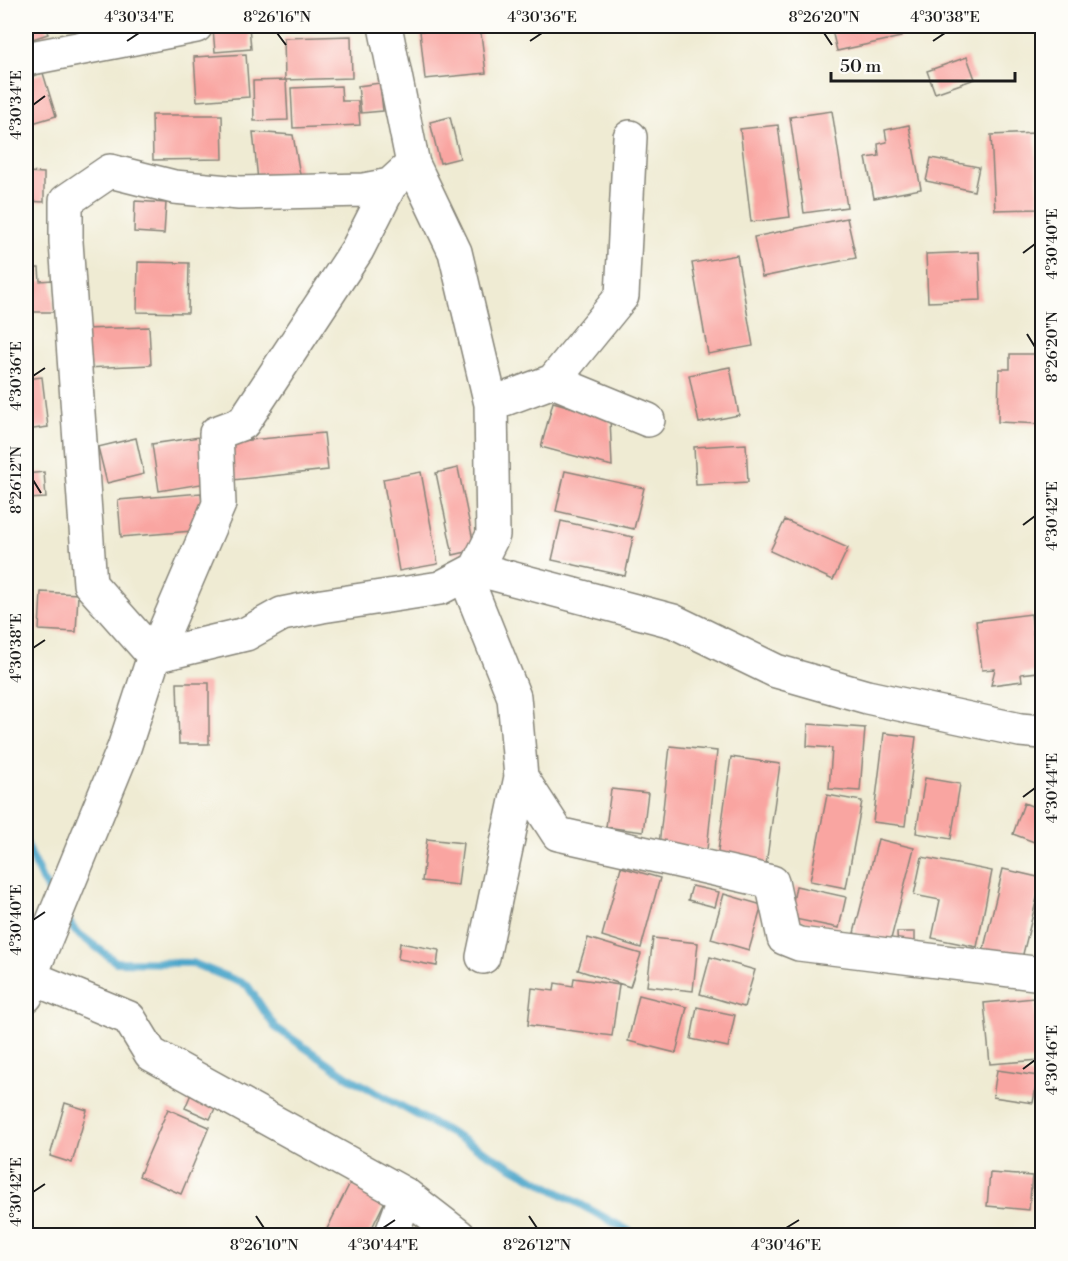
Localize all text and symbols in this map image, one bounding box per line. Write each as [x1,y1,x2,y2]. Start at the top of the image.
text: 4°30'34"E [104,8,174,27]
text: 8°26'16"N [243,8,311,27]
text: 4°30'36"E [507,8,577,27]
text: 8°26'20"N [788,8,860,27]
text: 4°30'38"E [910,8,980,27]
scale bar [831,45,1016,83]
text: 50 m [840,55,882,78]
text: 4°30'34"E [7,70,26,140]
text: 4°30'40"E [1043,208,1062,280]
text: 8°26'20"N [1043,311,1062,383]
text: 4°30'36"E [7,341,26,411]
text: 8°26'12"N [7,446,26,514]
text: 4°30'42"E [1043,481,1062,551]
text: 4°30'38"E [7,613,26,683]
text: 4°30'44"E [1043,753,1062,823]
text: 4°30'40"E [7,884,26,956]
text: 4°30'46"E [1043,1025,1062,1095]
text: 4°30'42"E [7,1157,26,1227]
text: 8°26'10"N [230,1236,298,1255]
text: 4°30'44"E [348,1236,418,1255]
text: 8°26'12"N [503,1236,571,1255]
text: 4°30'46"E [751,1236,821,1255]

